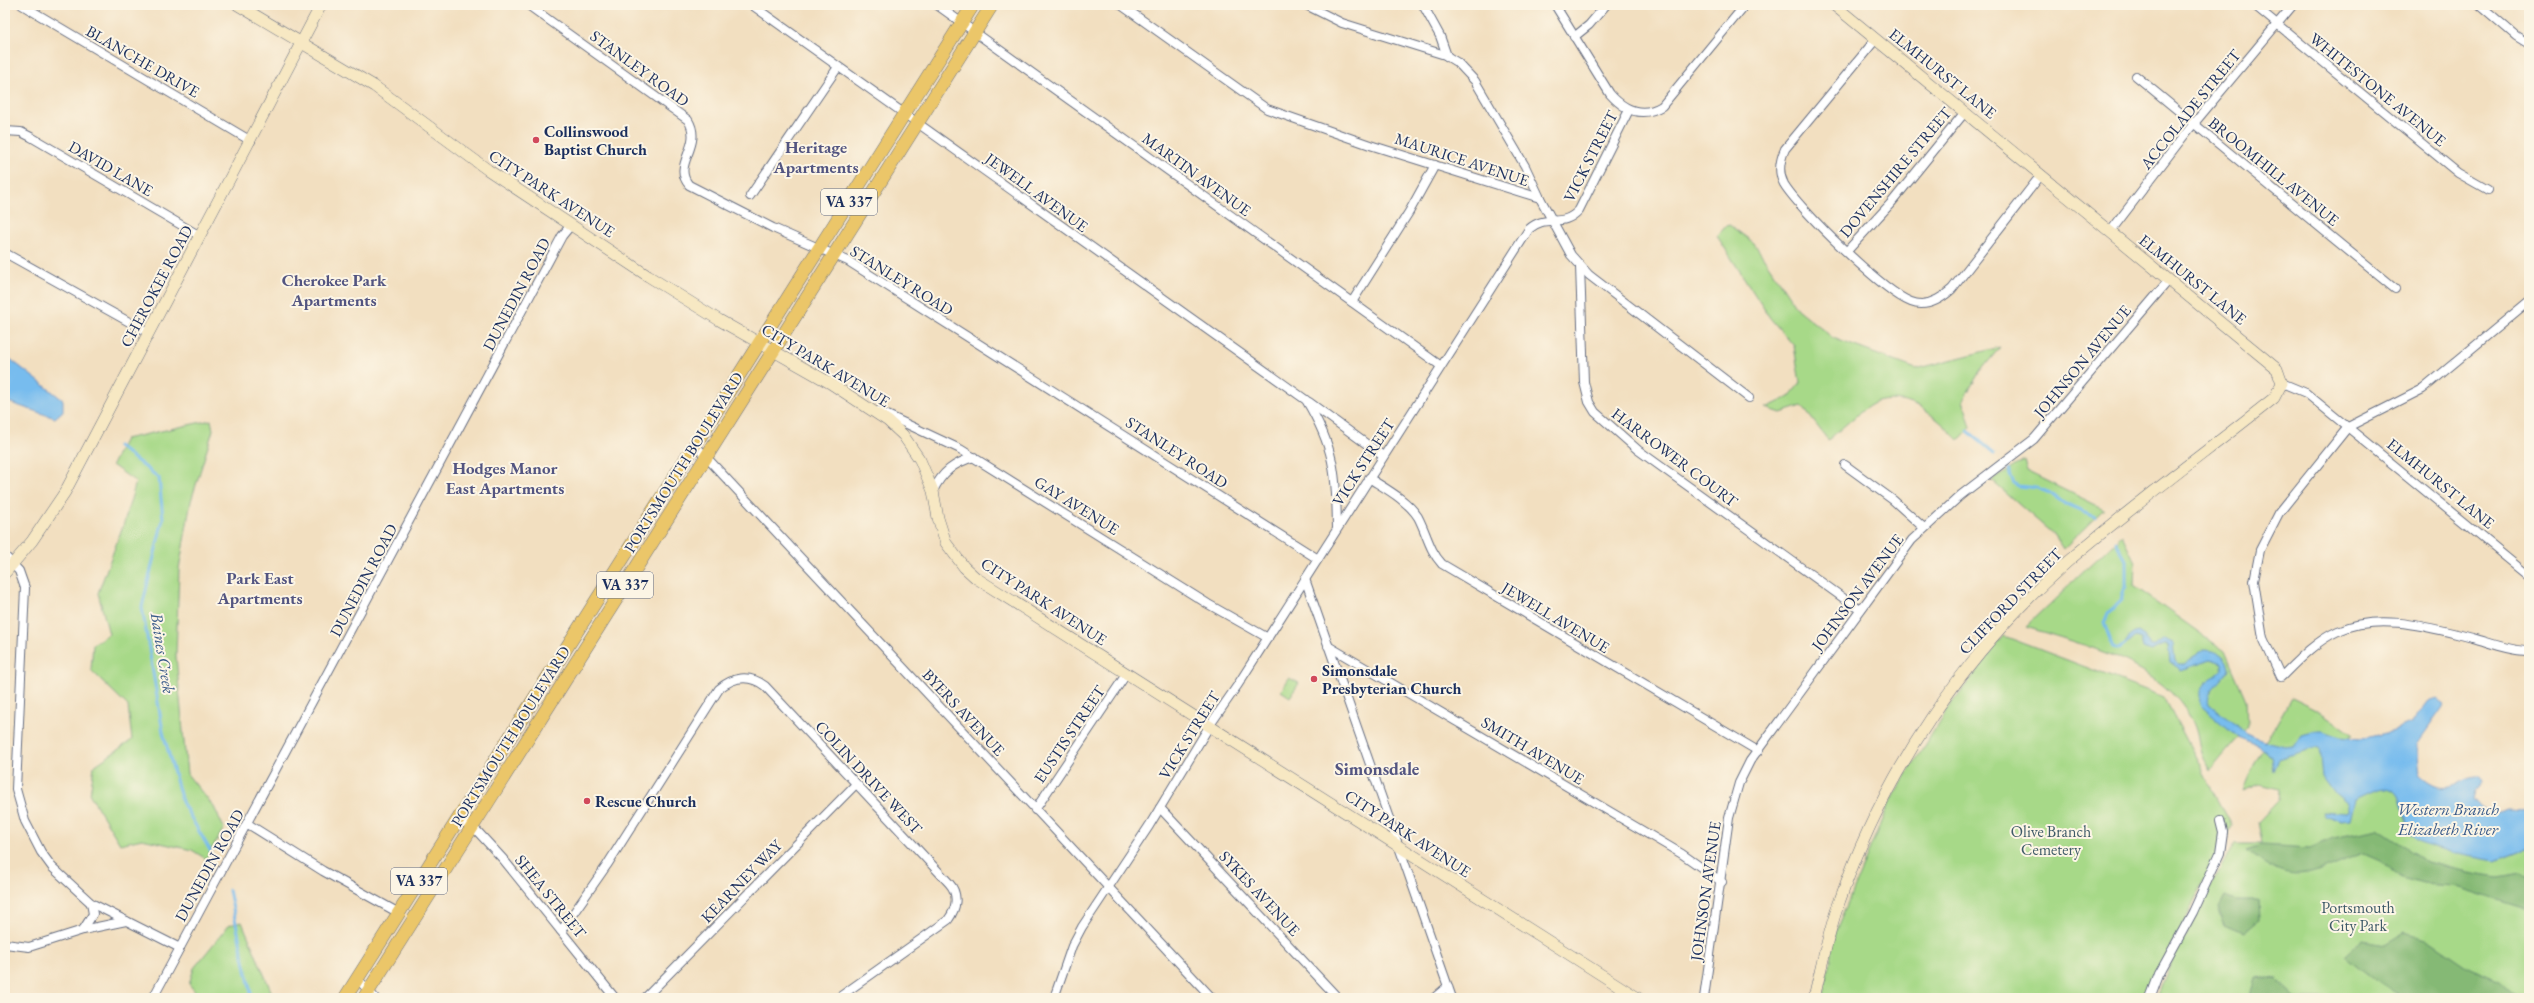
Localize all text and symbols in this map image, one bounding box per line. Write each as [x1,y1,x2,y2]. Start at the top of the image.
street label: BLANCHE DRIVE [82,20,203,102]
street label: ELMHURST LANE [1885,24,2001,123]
street label: STANLEY ROAD [586,25,693,111]
street label: WHITESTONE AVENUE [2305,28,2450,151]
street label: ACCOLADE STREET [2135,45,2245,174]
street label: DOVENSHIRE STREET [1835,103,1956,242]
street label: VICK STREET [1558,107,1623,206]
street label: BROOMHILL AVENUE [2204,112,2343,231]
place label: Collinswood Baptist Church [544,121,647,160]
street label: MARTIN AVENUE [1138,128,1255,221]
street label: MAURICE AVENUE [1392,128,1532,191]
marker: Collinswood Baptist Church [531,135,541,145]
street label: DAVID LANE [65,136,157,201]
district label: Heritage Apartments [772,136,859,178]
street label: CITY PARK AVENUE [485,145,619,242]
street label: JEWELL AVENUE [980,147,1092,237]
road number: VA 337 [821,189,877,215]
street label: CHEROKEE ROAD [115,222,197,351]
street label: ELMHURST LANE [2135,230,2251,329]
street label: DUNEDIN ROAD [478,234,555,354]
street label: STANLEY ROAD [846,240,957,320]
district label: Cherokee Park Apartments [282,269,387,311]
street label: JOHNSON AVENUE [2028,301,2136,424]
street label: CITY PARK AVENUE [758,319,894,412]
street label: PORTSMOUTH BOULEVARD [619,368,748,557]
street label: HARROWER COURT [1607,403,1742,512]
street label: STANLEY ROAD [1122,412,1232,493]
street label: VICK STREET [1327,414,1400,510]
street label: ELMHURST LANE [2383,434,2499,533]
district label: Hodges Manor East Apartments [446,457,564,499]
street label: GAY AVENUE [1030,471,1123,540]
street label: DUNEDIN ROAD [325,520,402,640]
street label: JOHNSON AVENUE [1805,530,1908,656]
street label: CLIFFORD STREET [1954,544,2067,659]
street label: CITY PARK AVENUE [977,553,1111,650]
district label: Park East Apartments [216,567,303,609]
road number: VA 337 [597,572,653,598]
street label: JEWELL AVENUE [1496,576,1614,658]
water label: Baines Creek [146,610,180,695]
street label: PORTSMOUTH BOULEVARD [446,642,575,831]
place label: Simonsdale Presbyterian Church [1322,660,1462,699]
street label: BYERS AVENUE [918,664,1009,760]
marker: Simonsdale Presbyterian Church [1309,674,1319,684]
street label: EUSTIS STREET [1029,681,1110,787]
street label: VICK STREET [1154,687,1225,783]
street label: SMITH AVENUE [1477,711,1588,789]
street label: COLIN DRIVE WEST [811,716,927,839]
district label: Simonsdale [1335,757,1420,780]
street label: CITY PARK AVENUE [1341,785,1475,882]
place label: Rescue Church [595,791,696,812]
marker: Rescue Church [582,796,592,806]
water label: Western Branch Elizabeth River [2397,798,2500,840]
street label: DUNEDIN ROAD [170,805,249,925]
street label: JOHNSON AVENUE [1685,820,1726,964]
park label: Olive Branch Cemetery [2011,821,2091,860]
street label: KEARNEY WAY [696,835,787,928]
street label: SYKES AVENUE [1215,846,1305,940]
street label: SHEA STREET [510,850,591,943]
road number: VA 337 [391,868,447,894]
park label: Portsmouth City Park [2321,897,2395,936]

